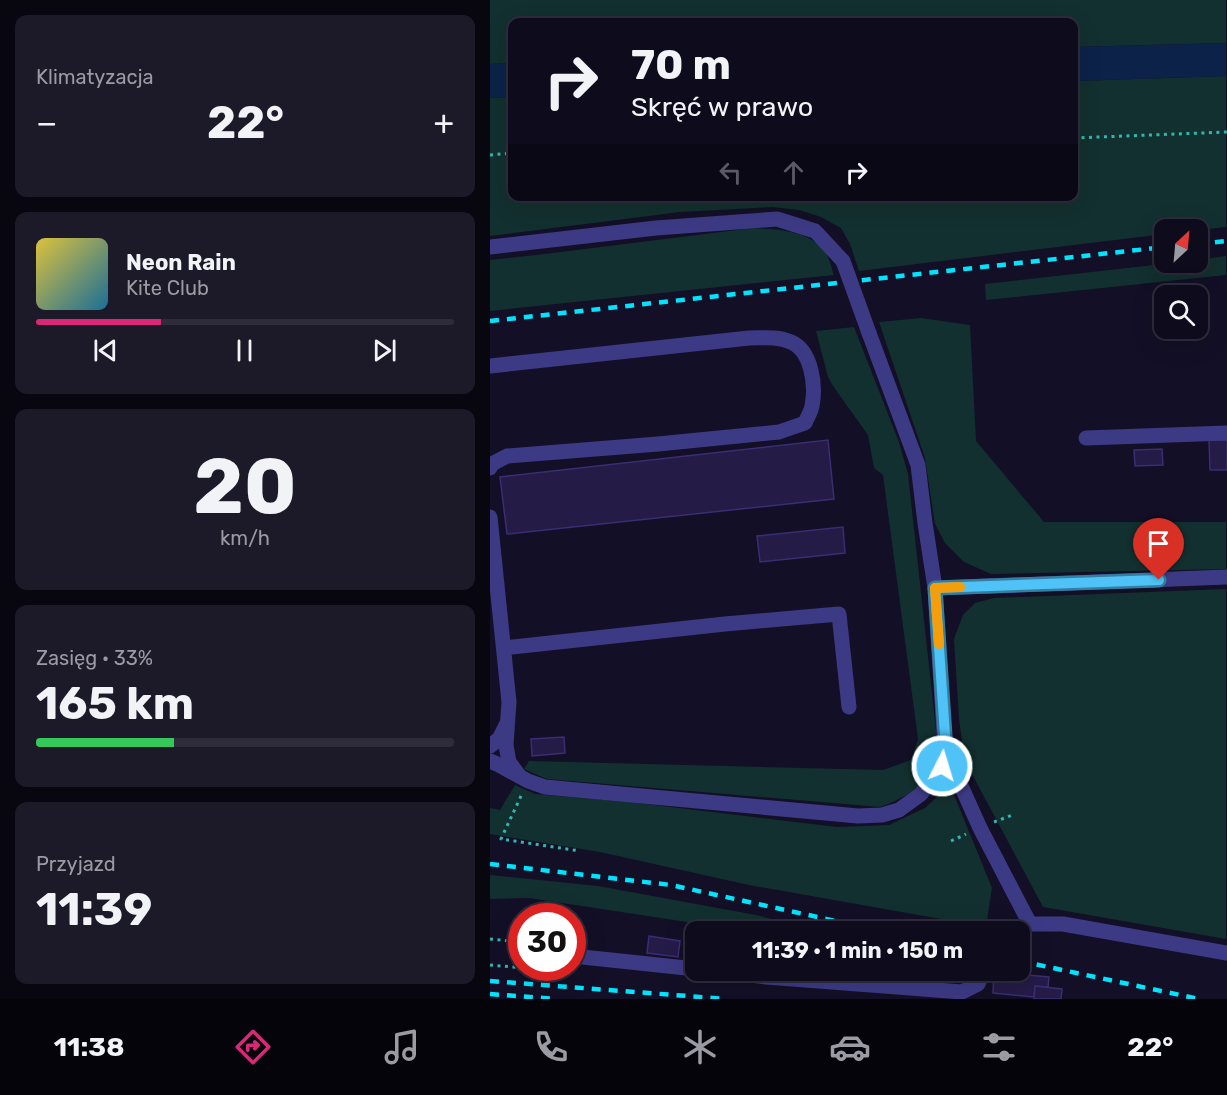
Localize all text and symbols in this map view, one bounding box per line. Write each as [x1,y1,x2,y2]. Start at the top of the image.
text: 70 m [631,40,731,90]
icon: right [532,42,610,120]
text: Klimatyzacja [36,65,154,89]
text: Skręć w prawo [631,91,813,123]
text: 22° [207,96,284,149]
text: − [36,103,57,142]
text: + [433,103,454,142]
icon: left [714,156,747,189]
icon: ahead [777,156,810,189]
icon: right [840,156,873,189]
north arrow [1154,219,1208,273]
map controls [1154,219,1208,339]
text: Neon Rain [126,249,236,276]
text: Kite Club [126,276,209,300]
button: search [1154,285,1208,339]
icon: previous [89,334,122,367]
icon: pause [228,334,261,367]
icon: next [368,334,401,367]
text: 20 [193,440,297,533]
pin [1133,518,1184,580]
text: km/h [220,526,270,550]
icon: arrive [1142,527,1175,560]
text: Zasięg · 33% [36,646,153,670]
text: 165 km [36,677,194,730]
position arrow [910,734,974,798]
text: Przyjazd [36,852,116,876]
text: 11:39 [36,883,152,936]
speed limit sign: 30 [508,903,586,981]
text: 11:39 · 1 min · 150 m [752,937,963,964]
icon: directions [232,1026,274,1068]
icon: music [381,1026,423,1068]
icon: phone [530,1026,572,1068]
icon: climate [679,1026,721,1068]
icon: car [829,1026,871,1068]
icon: filters [978,1026,1020,1068]
text: 11:38 [54,1031,124,1063]
text: 22° [1127,1031,1173,1063]

